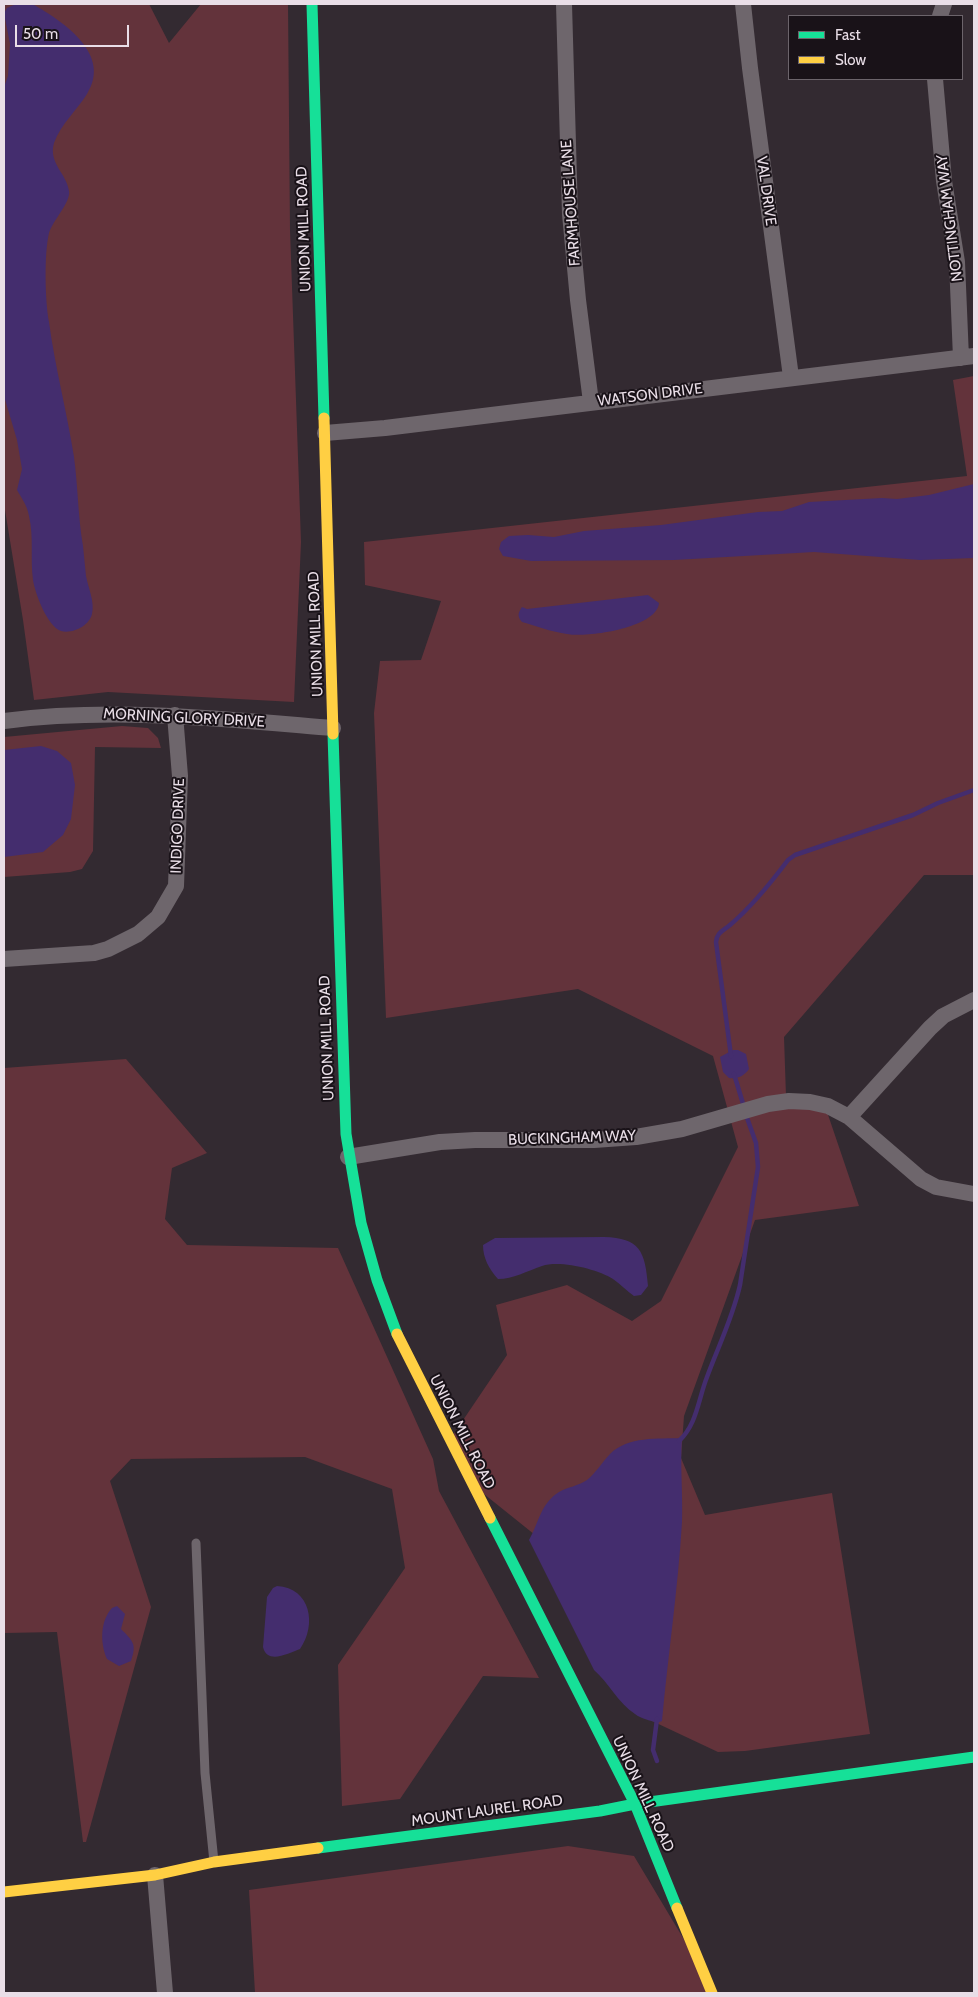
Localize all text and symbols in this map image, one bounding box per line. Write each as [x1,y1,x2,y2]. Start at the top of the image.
scale bar [18,15,131,47]
legend [788,15,963,80]
text: 50 m [23,25,58,43]
text: Fast [835,26,860,44]
text: Slow [835,51,866,69]
street label: FARMHOUSE LANE [558,139,584,267]
street label: NOTTINGHAM WAY [933,153,967,283]
street label: VAL DRIVE [752,155,780,227]
street label: UNION MILL ROAD [293,166,315,292]
street label: WATSON DRIVE [597,380,703,410]
street label: UNION MILL ROAD [305,571,327,697]
street label: MORNING GLORY DRIVE [103,705,265,731]
street label: INDIGO DRIVE [167,778,189,874]
street label: UNION MILL ROAD [316,975,338,1101]
street label: BUCKINGHAM WAY [508,1127,636,1149]
street label: UNION MILL ROAD [425,1372,499,1492]
street label: UNION MILL ROAD [608,1733,678,1855]
street label: MOUNT LAUREL ROAD [410,1791,564,1831]

